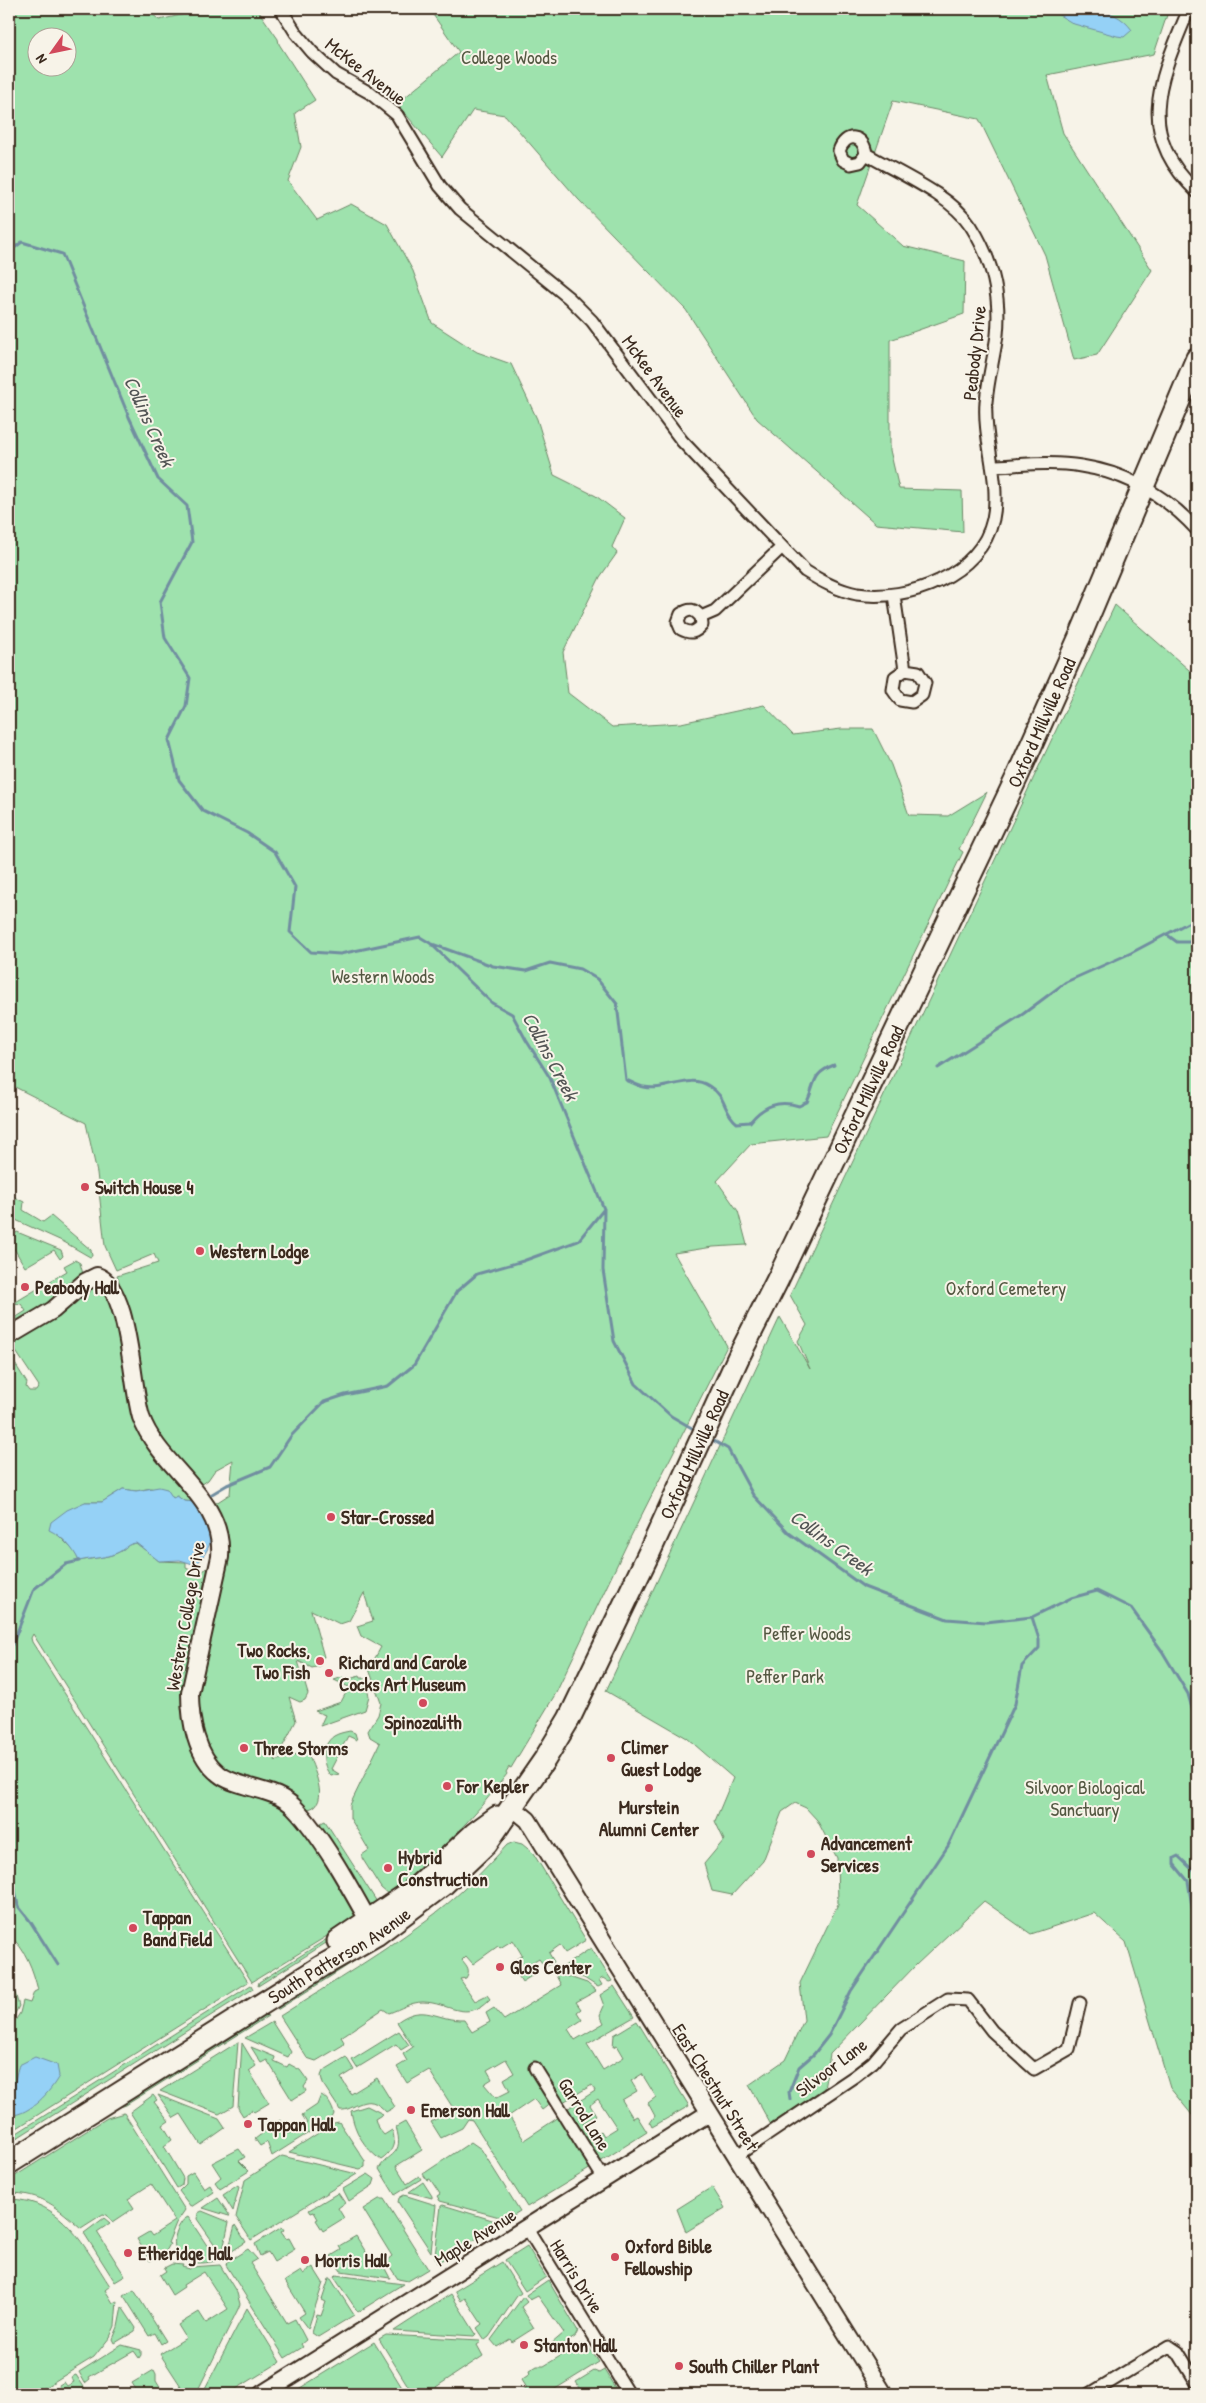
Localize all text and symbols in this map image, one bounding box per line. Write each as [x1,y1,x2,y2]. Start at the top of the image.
north arrow [28,28,78,78]
street label: McKee Avenue [320,31,412,111]
park label: College Woods [461,44,557,70]
text: N [30,51,51,68]
street label: Peabody Drive [956,304,992,402]
street label: McKee Avenue [616,329,694,423]
water label: Collins Creek [118,372,183,472]
street label: Oxford Millville Road [1001,653,1082,792]
park label: Western Woods [332,963,434,989]
water label: Collins Creek [516,1007,586,1106]
street label: Oxford Millville Road [826,1021,910,1158]
place label: Switch House 4 [95,1174,194,1200]
marker: Switch House 4 [79,1181,91,1193]
place label: Western Lodge [210,1238,310,1265]
marker: Western Lodge [194,1245,206,1257]
place label: Peabody Hall [35,1274,120,1301]
park label: Oxford Cemetery [946,1275,1066,1301]
marker: Peabody Hall [19,1281,31,1293]
street label: Oxford Millville Road [653,1385,735,1523]
water label: Collins Creek [785,1503,880,1582]
place label: Star-Crossed [341,1504,434,1530]
marker: Star-Crossed [325,1511,337,1523]
street label: Western College Drive [159,1539,211,1693]
park label: Peffer Woods [763,1620,851,1646]
place label: Two Rocks, Two Fish [237,1637,310,1685]
place label: Richard and Carole Cocks Art Museum [339,1649,467,1697]
marker: Two Rocks, Two Fish [314,1655,326,1667]
park label: Peffer Park [746,1663,824,1689]
marker: Richard and Carole Cocks Art Museum [323,1667,335,1679]
marker: Spinozalith [417,1697,429,1709]
place label: Spinozalith [385,1709,461,1736]
place label: Climer Guest Lodge [621,1734,702,1783]
place label: Three Storms [253,1735,349,1761]
marker: Three Storms [238,1742,250,1754]
marker: Climer Guest Lodge [605,1752,617,1764]
place label: For Kepler [456,1773,530,1800]
park label: Silvoor Biological Sanctuary [1025,1774,1146,1822]
marker: For Kepler [441,1780,453,1792]
marker: Murstein Alumni Center [643,1782,655,1794]
place label: Murstein Alumni Center [599,1794,700,1842]
place label: Advancement Services [821,1830,913,1878]
place label: Hybrid Construction [398,1844,488,1892]
marker: Advancement Services [805,1848,817,1860]
marker: Hybrid Construction [382,1862,394,1874]
street label: South Patterson Avenue [263,1900,416,2010]
place label: Tappan Band Field [142,1904,212,1952]
marker: Tappan Band Field [127,1922,139,1934]
place label: Glos Center [510,1954,592,1980]
marker: Glos Center [494,1961,506,1973]
street label: East Chestnut Street [667,2019,766,2156]
street label: Silvoor Lane [790,2031,872,2102]
street label: Garrod Lane [552,2073,618,2156]
place label: Emerson Hall [421,2097,510,2123]
marker: Emerson Hall [405,2104,417,2116]
place label: Tappan Hall [257,2111,336,2138]
marker: Tappan Hall [242,2118,254,2130]
street label: Maple Avenue [429,2201,521,2272]
place label: Oxford Bible Fellowship [624,2233,712,2282]
street label: Harris Drive [544,2234,610,2318]
place label: Etheridge Hall [138,2240,233,2267]
marker: Etheridge Hall [122,2247,134,2259]
place label: Morris Hall [315,2247,390,2273]
marker: Oxford Bible Fellowship [609,2251,621,2263]
marker: Morris Hall [299,2254,311,2266]
place label: Stanton Hall [534,2332,618,2358]
marker: Stanton Hall [518,2339,530,2351]
place label: South Chiller Plant [689,2353,820,2379]
marker: South Chiller Plant [673,2360,685,2372]

